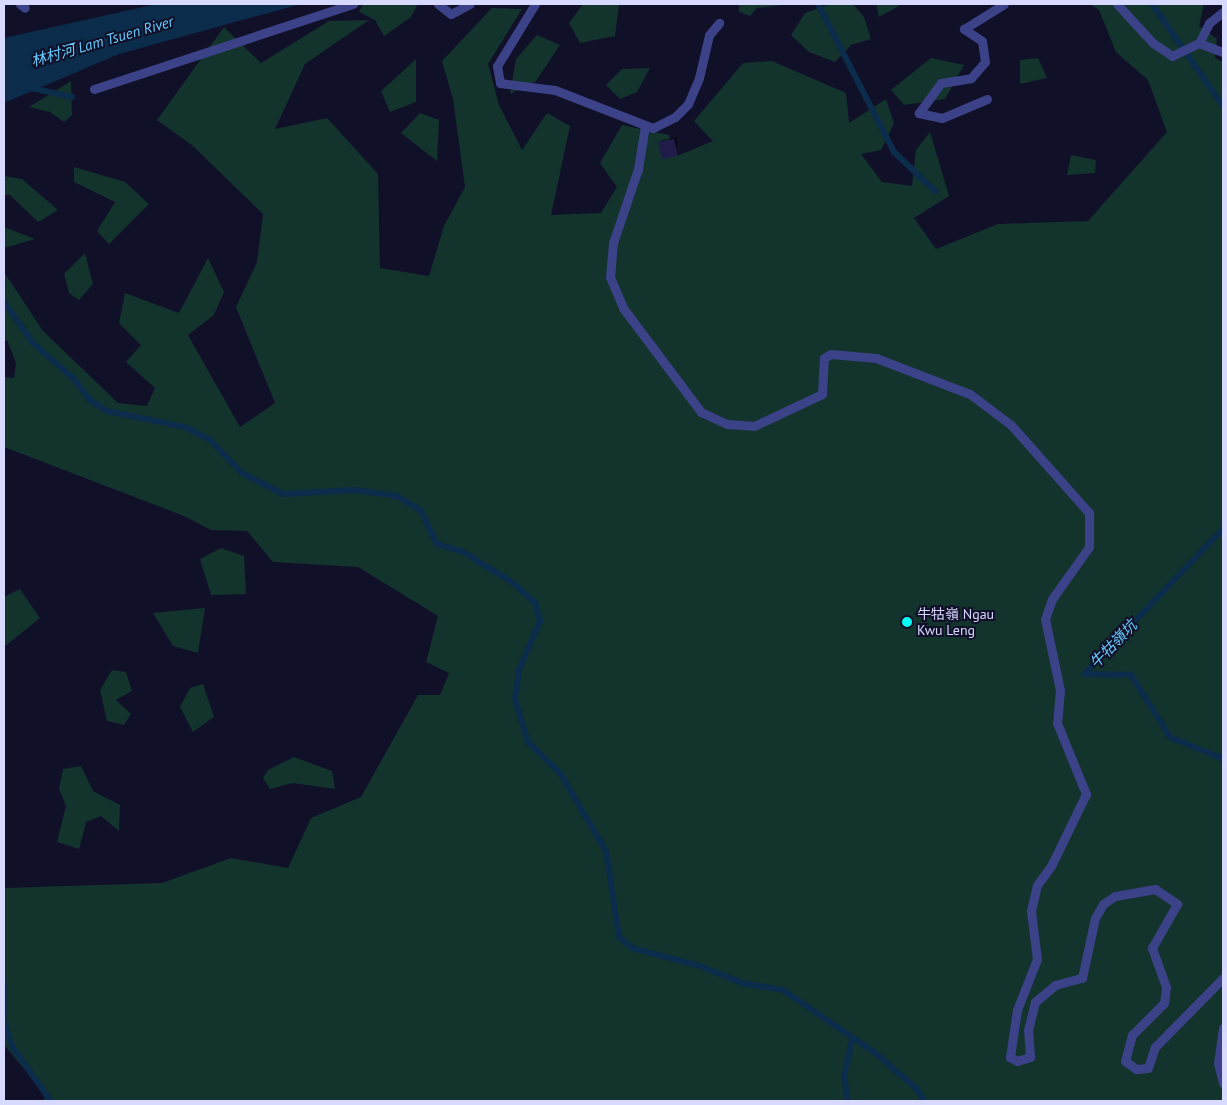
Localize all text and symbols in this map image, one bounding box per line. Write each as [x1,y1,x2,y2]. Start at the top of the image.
water label: 林村河 Lam Tsuen River [28,12,176,70]
place label: 牛牯嶺 Ngau Kwu Leng [917,606,994,638]
marker: 牛牯嶺 Ngau Kwu Leng [901,616,913,628]
water label: 牛牯嶺坑 [1086,616,1140,672]

